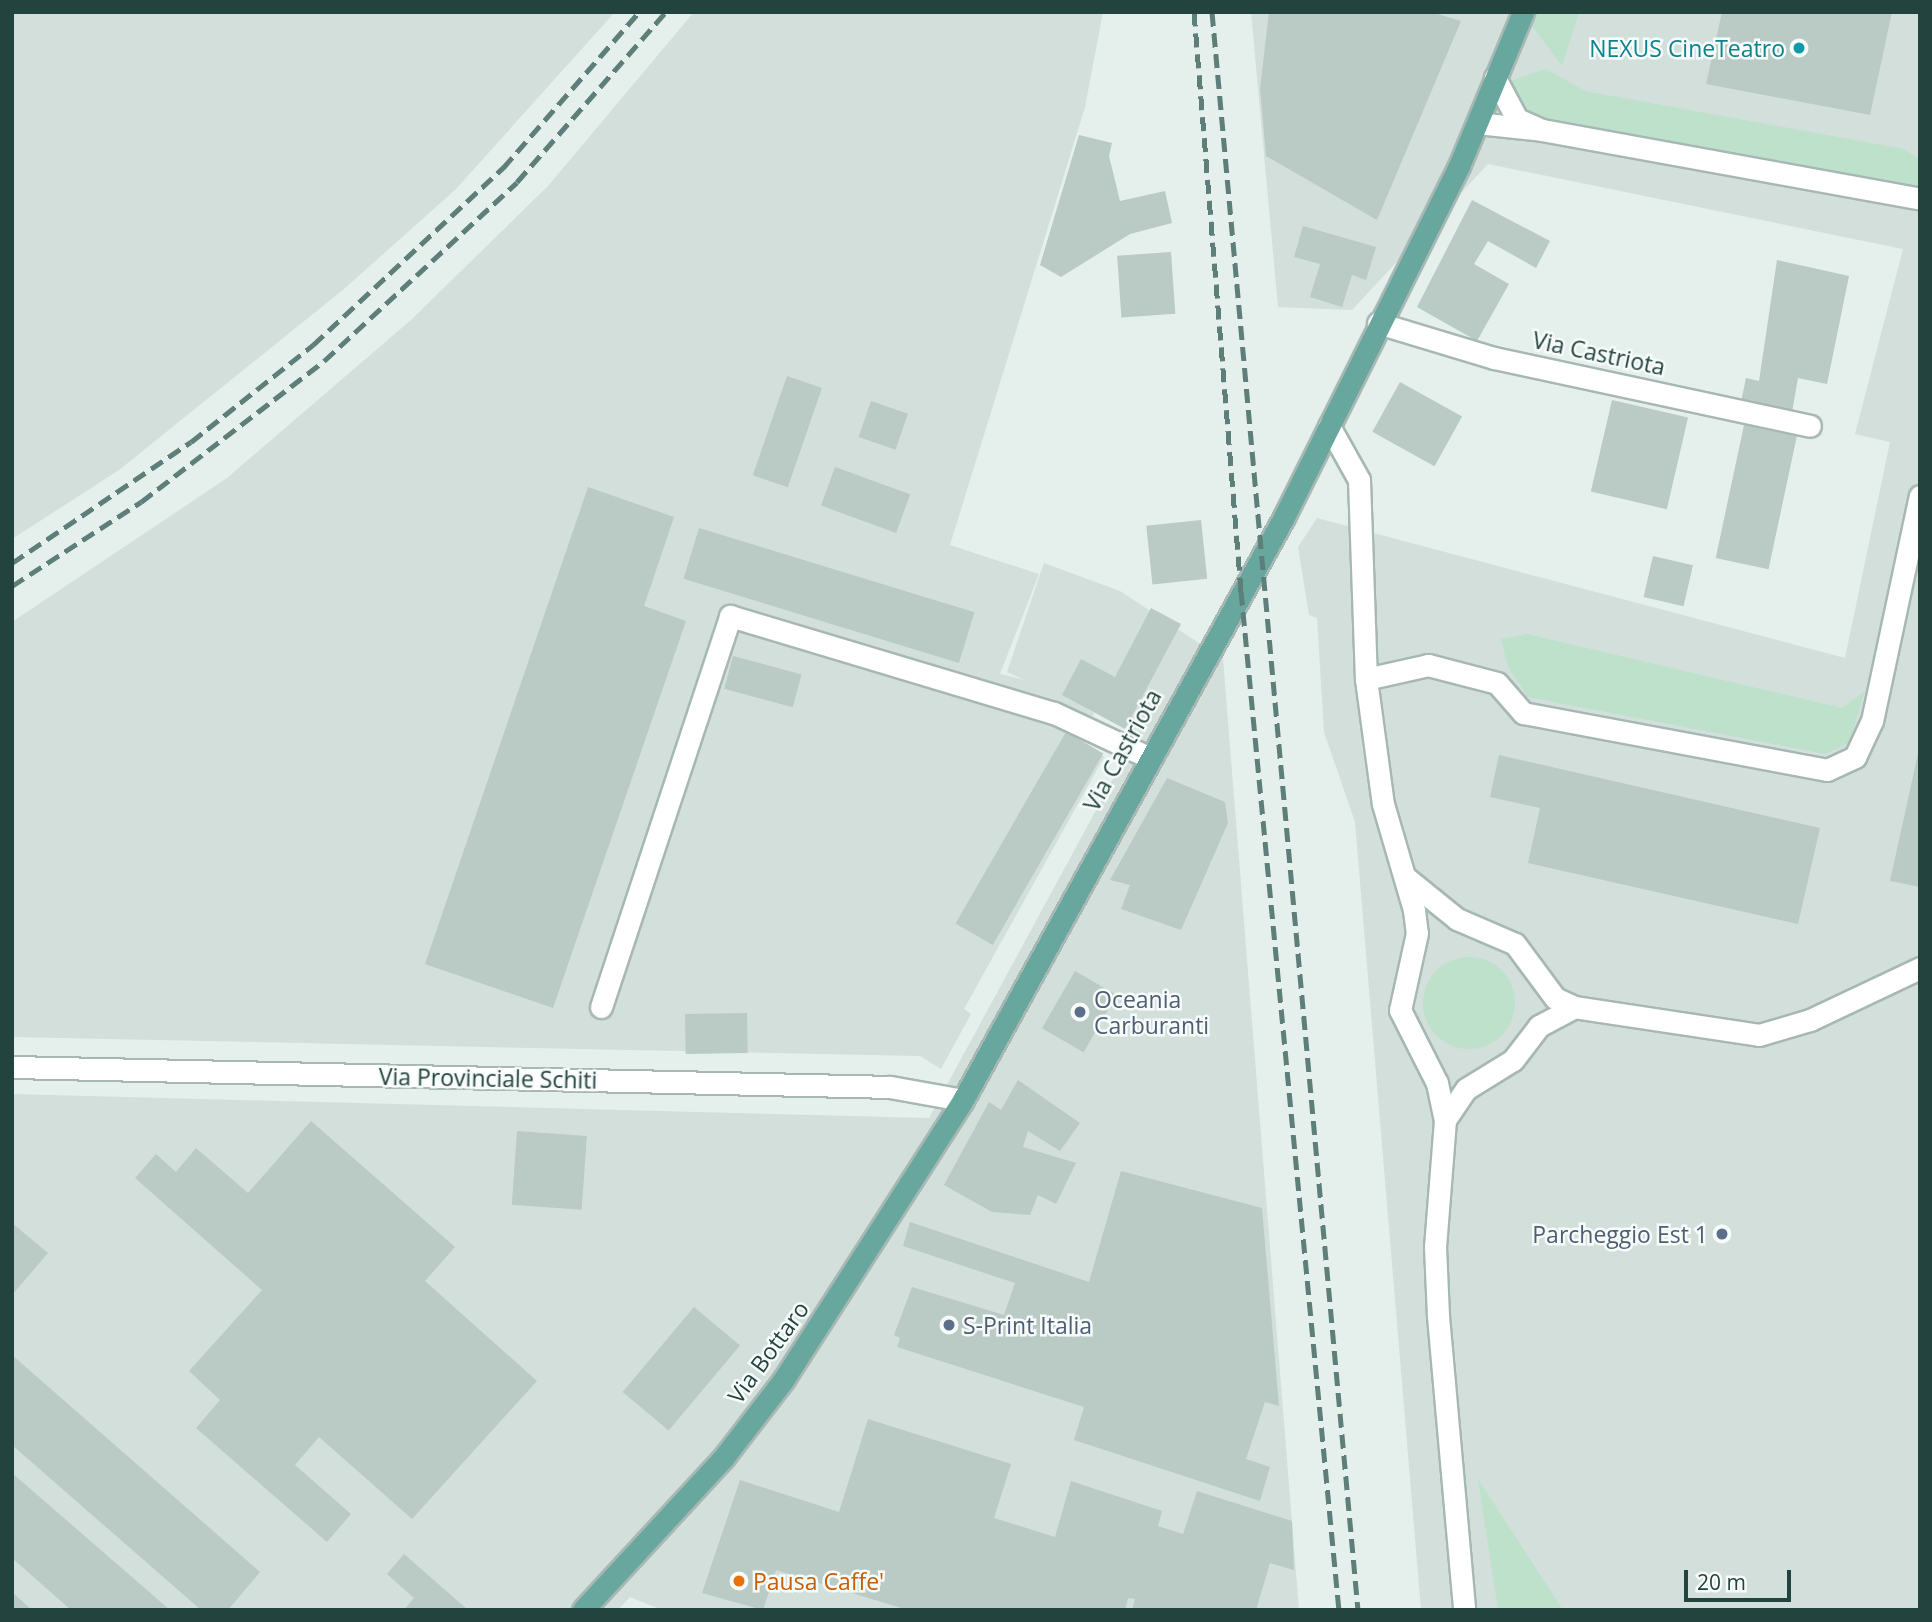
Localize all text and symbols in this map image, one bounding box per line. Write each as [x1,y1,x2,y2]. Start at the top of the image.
place label: NEXUS CineTeatro [1589,34,1785,62]
marker: NEXUS CineTeatro [1791,40,1807,56]
street label: Via Castriota [1530,325,1668,381]
street label: Via Castriota [1077,684,1167,816]
place label: Oceania Carburanti [1094,985,1209,1039]
marker: Oceania Carburanti [1072,1004,1088,1020]
street label: Via Provinciale Schiti [378,1062,598,1094]
place label: Parcheggio Est 1 [1532,1220,1708,1248]
marker: Parcheggio Est 1 [1714,1226,1730,1242]
street label: Via Bottaro [722,1296,814,1408]
place label: S-Print Italia [963,1311,1092,1339]
marker: S-Print Italia [941,1317,957,1333]
scale bar [1687,1556,1794,1600]
place label: Pausa Caffe' [753,1567,884,1595]
text: 20 m [1697,1568,1746,1596]
marker: Pausa Caffe' [731,1573,747,1589]

